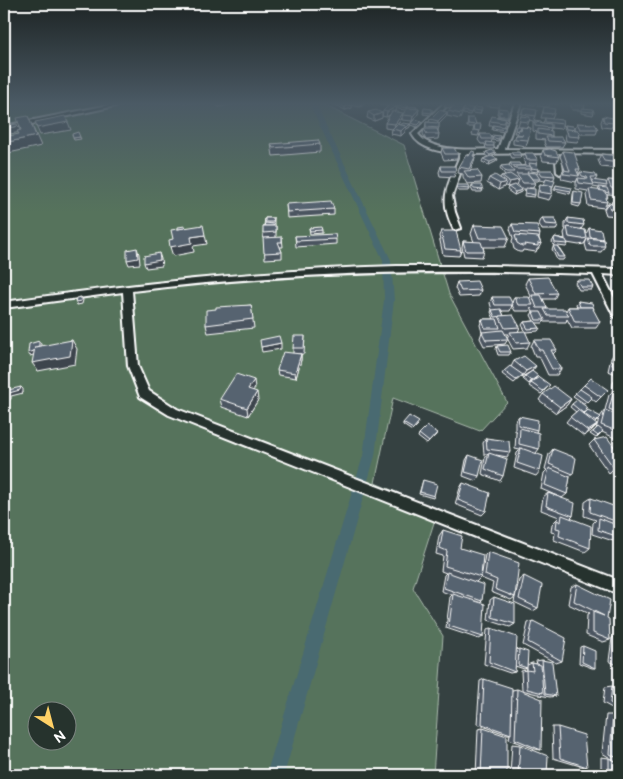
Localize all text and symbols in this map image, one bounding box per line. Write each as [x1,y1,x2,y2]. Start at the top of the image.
north arrow [28,702,78,752]
text: N [50,726,69,746]

